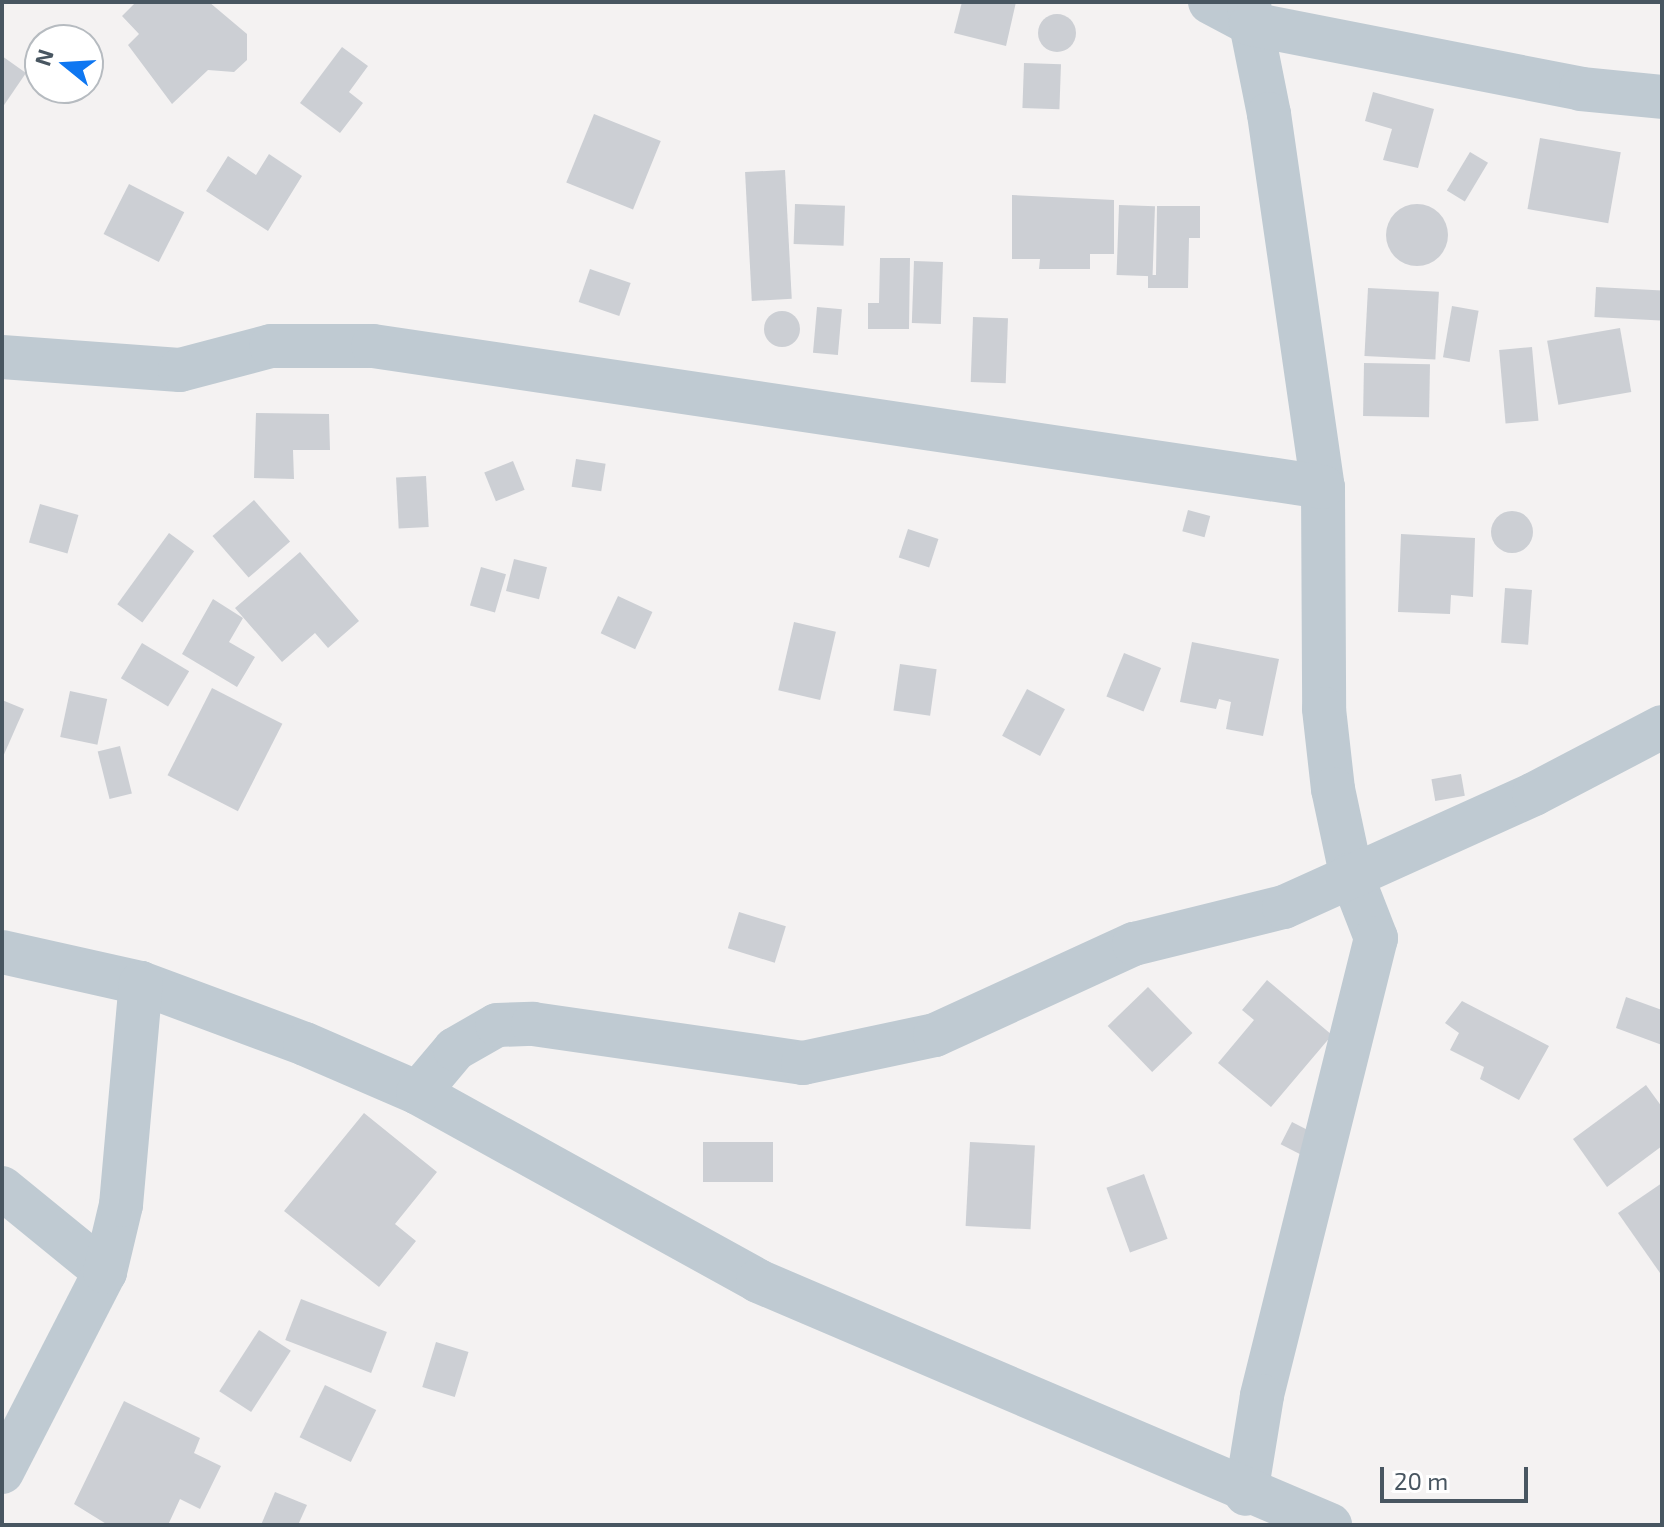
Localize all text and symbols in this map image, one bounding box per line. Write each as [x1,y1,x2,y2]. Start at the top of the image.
north arrow [24,24,104,104]
text: N [28,46,58,69]
scale bar [1384,1451,1532,1501]
text: 20 m [1394,1466,1448,1495]

